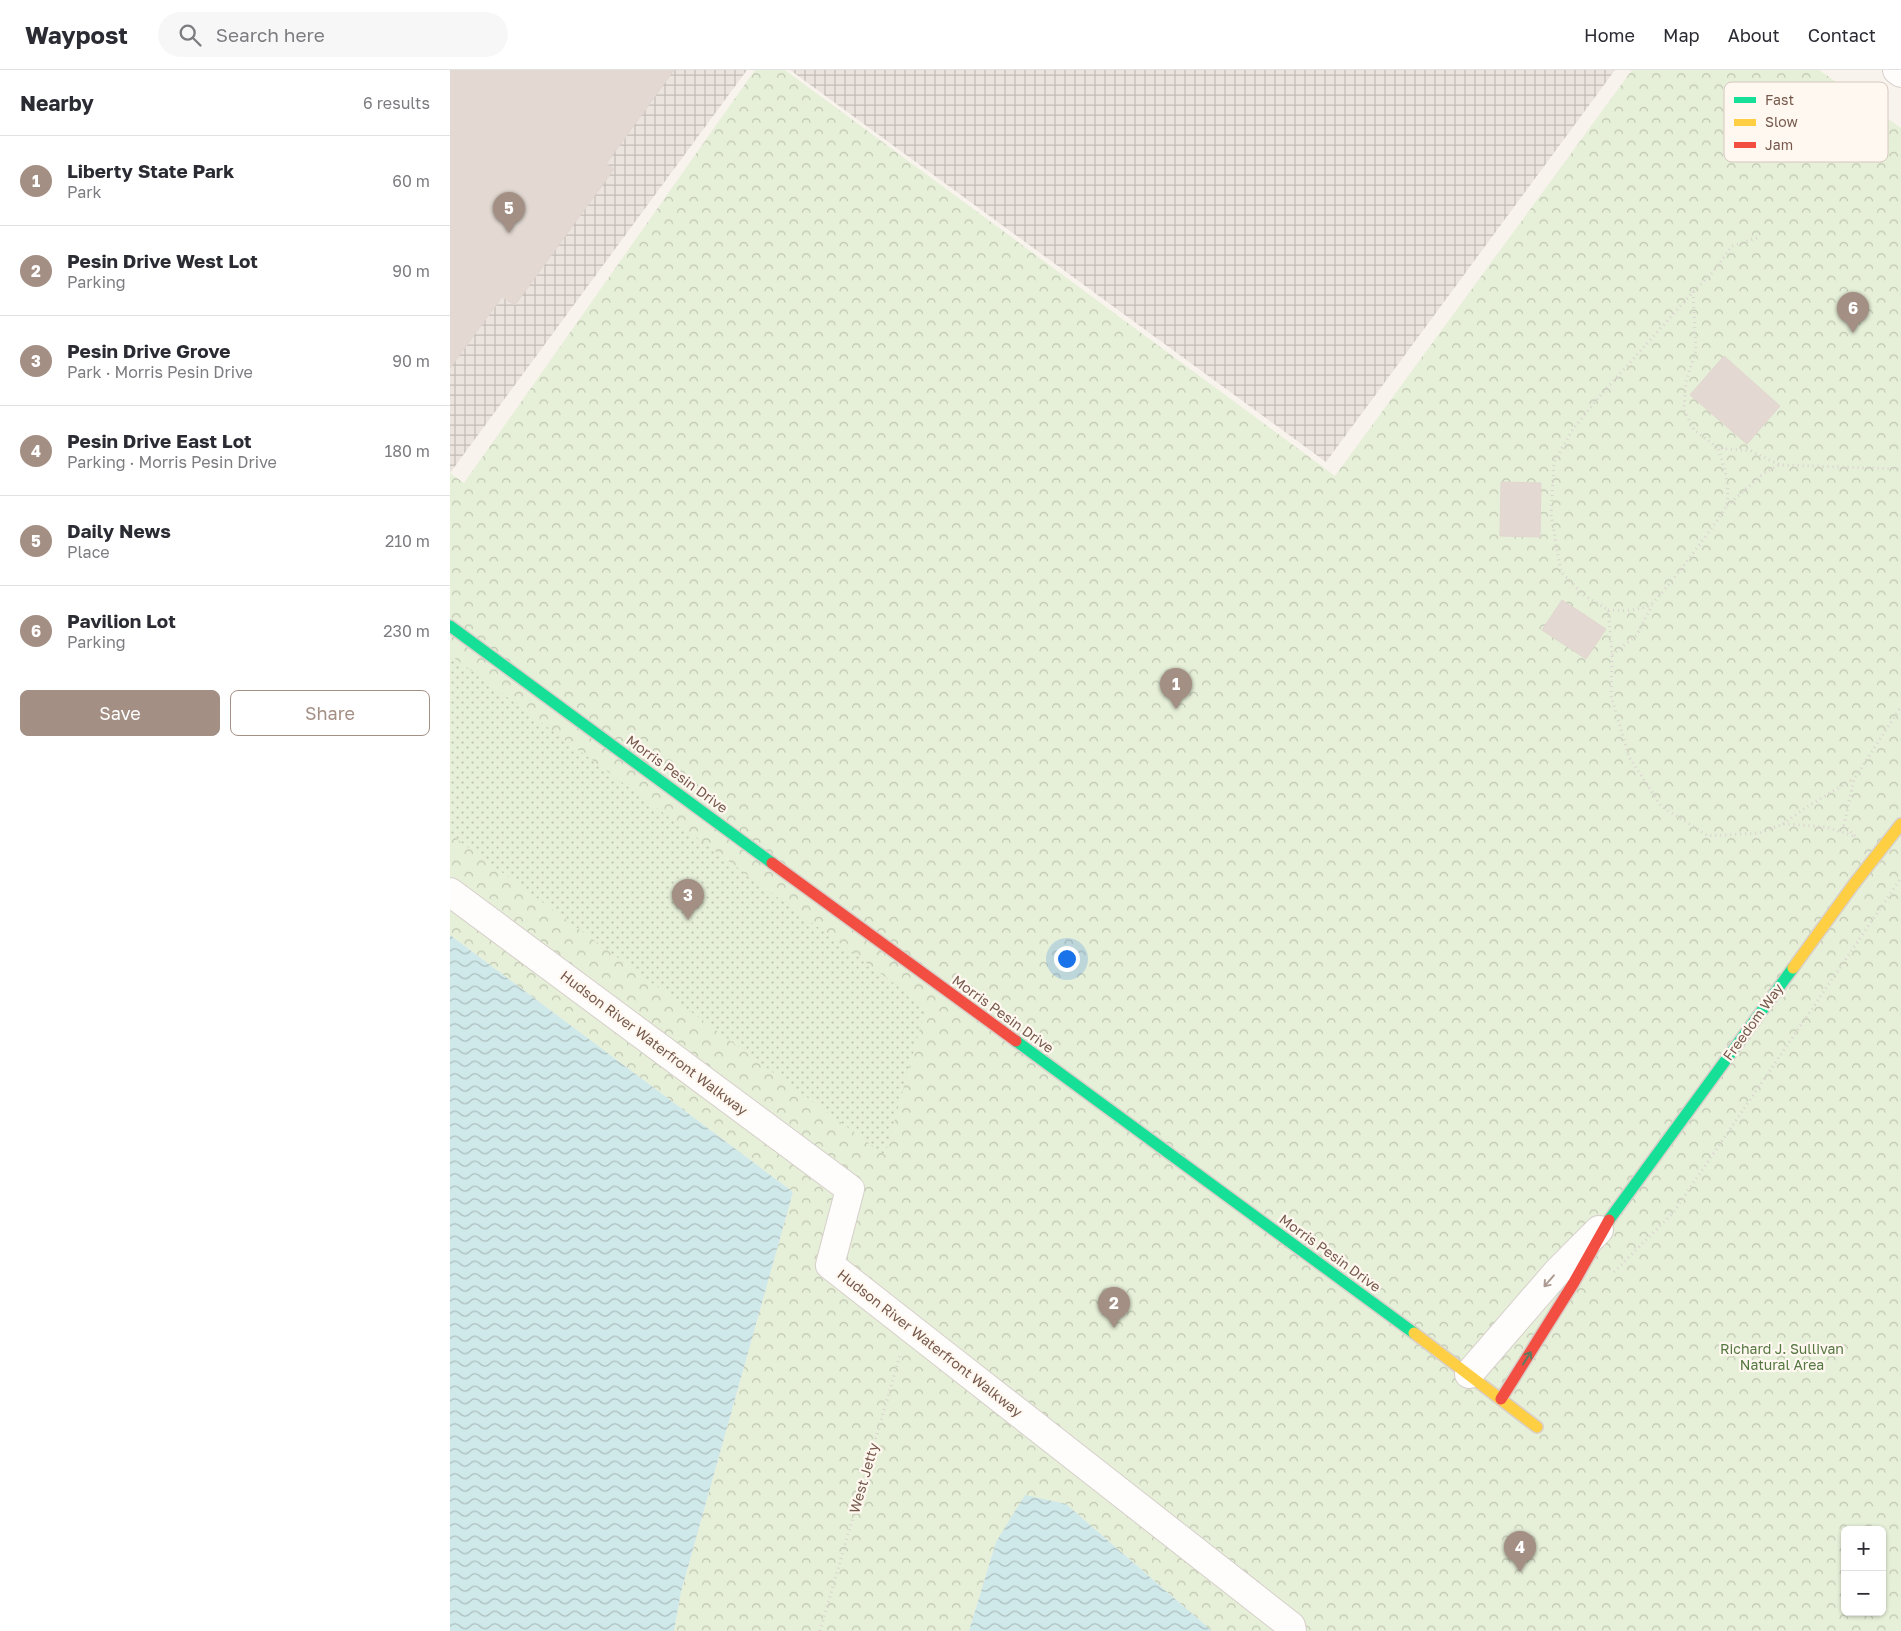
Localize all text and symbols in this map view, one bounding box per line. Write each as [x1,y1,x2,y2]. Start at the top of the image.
search box [158,12,508,57]
text: Waypost [25,20,128,49]
icon: search [176,21,204,49]
text: Search here [216,23,325,46]
text: Home [1584,24,1635,46]
text: Map [1663,24,1700,46]
text: About [1728,24,1780,46]
text: Contact [1808,24,1876,46]
legend [1724,82,1888,162]
text: Nearby [20,90,94,116]
text: Fast [1765,91,1794,108]
text: 6 results [363,93,430,113]
text: Slow [1765,113,1798,130]
text: Jam [1765,136,1793,153]
text: Liberty State Park [67,159,234,182]
text: 1 [32,171,40,191]
text: 60 m [392,171,430,191]
text: Park [67,182,102,202]
pin: 5 [493,192,525,233]
text: Pesin Drive West Lot [67,249,258,272]
text: 2 [31,261,41,281]
text: 90 m [392,261,430,281]
text: Parking [67,272,126,292]
pin: 6 [1837,292,1869,333]
text: Pesin Drive Grove [67,339,230,362]
text: 3 [31,351,41,371]
text: 90 m [392,351,430,371]
text: Park · Morris Pesin Drive [67,362,253,382]
text: Pesin Drive East Lot [67,429,252,452]
text: 4 [31,441,41,461]
text: 180 m [384,441,430,461]
text: Parking · Morris Pesin Drive [67,452,277,472]
text: Daily News [67,519,171,542]
text: 5 [31,531,41,551]
text: 210 m [385,531,430,551]
text: Place [67,542,110,562]
text: Pavilion Lot [67,609,176,632]
text: 6 [31,621,41,641]
text: 230 m [383,621,430,641]
text: Parking [67,632,126,652]
pin: 1 [1160,668,1192,709]
button: Save [20,690,220,736]
button: Share [230,690,430,736]
street label: Morris Pesin Drive [623,731,731,816]
pin: 3 [672,879,704,920]
your location [1054,946,1080,972]
street label: Hudson River Waterfront Walkway [557,967,751,1119]
street label: Morris Pesin Drive [949,971,1057,1056]
street label: Freedom Way [1719,980,1786,1064]
street label: Morris Pesin Drive [1276,1210,1384,1295]
street label: Hudson River Waterfront Walkway [834,1265,1026,1420]
one-way arrow [1543,1275,1555,1288]
pin: 2 [1098,1287,1130,1328]
park label: Richard J. Sullivan Natural Area [1720,1340,1844,1373]
one-way arrow [1523,1351,1533,1365]
street label: West Jetty [845,1440,882,1515]
map controls [1841,1526,1886,1616]
button: + [1841,1526,1886,1571]
pin: 4 [1504,1531,1536,1572]
button: − [1841,1571,1886,1616]

